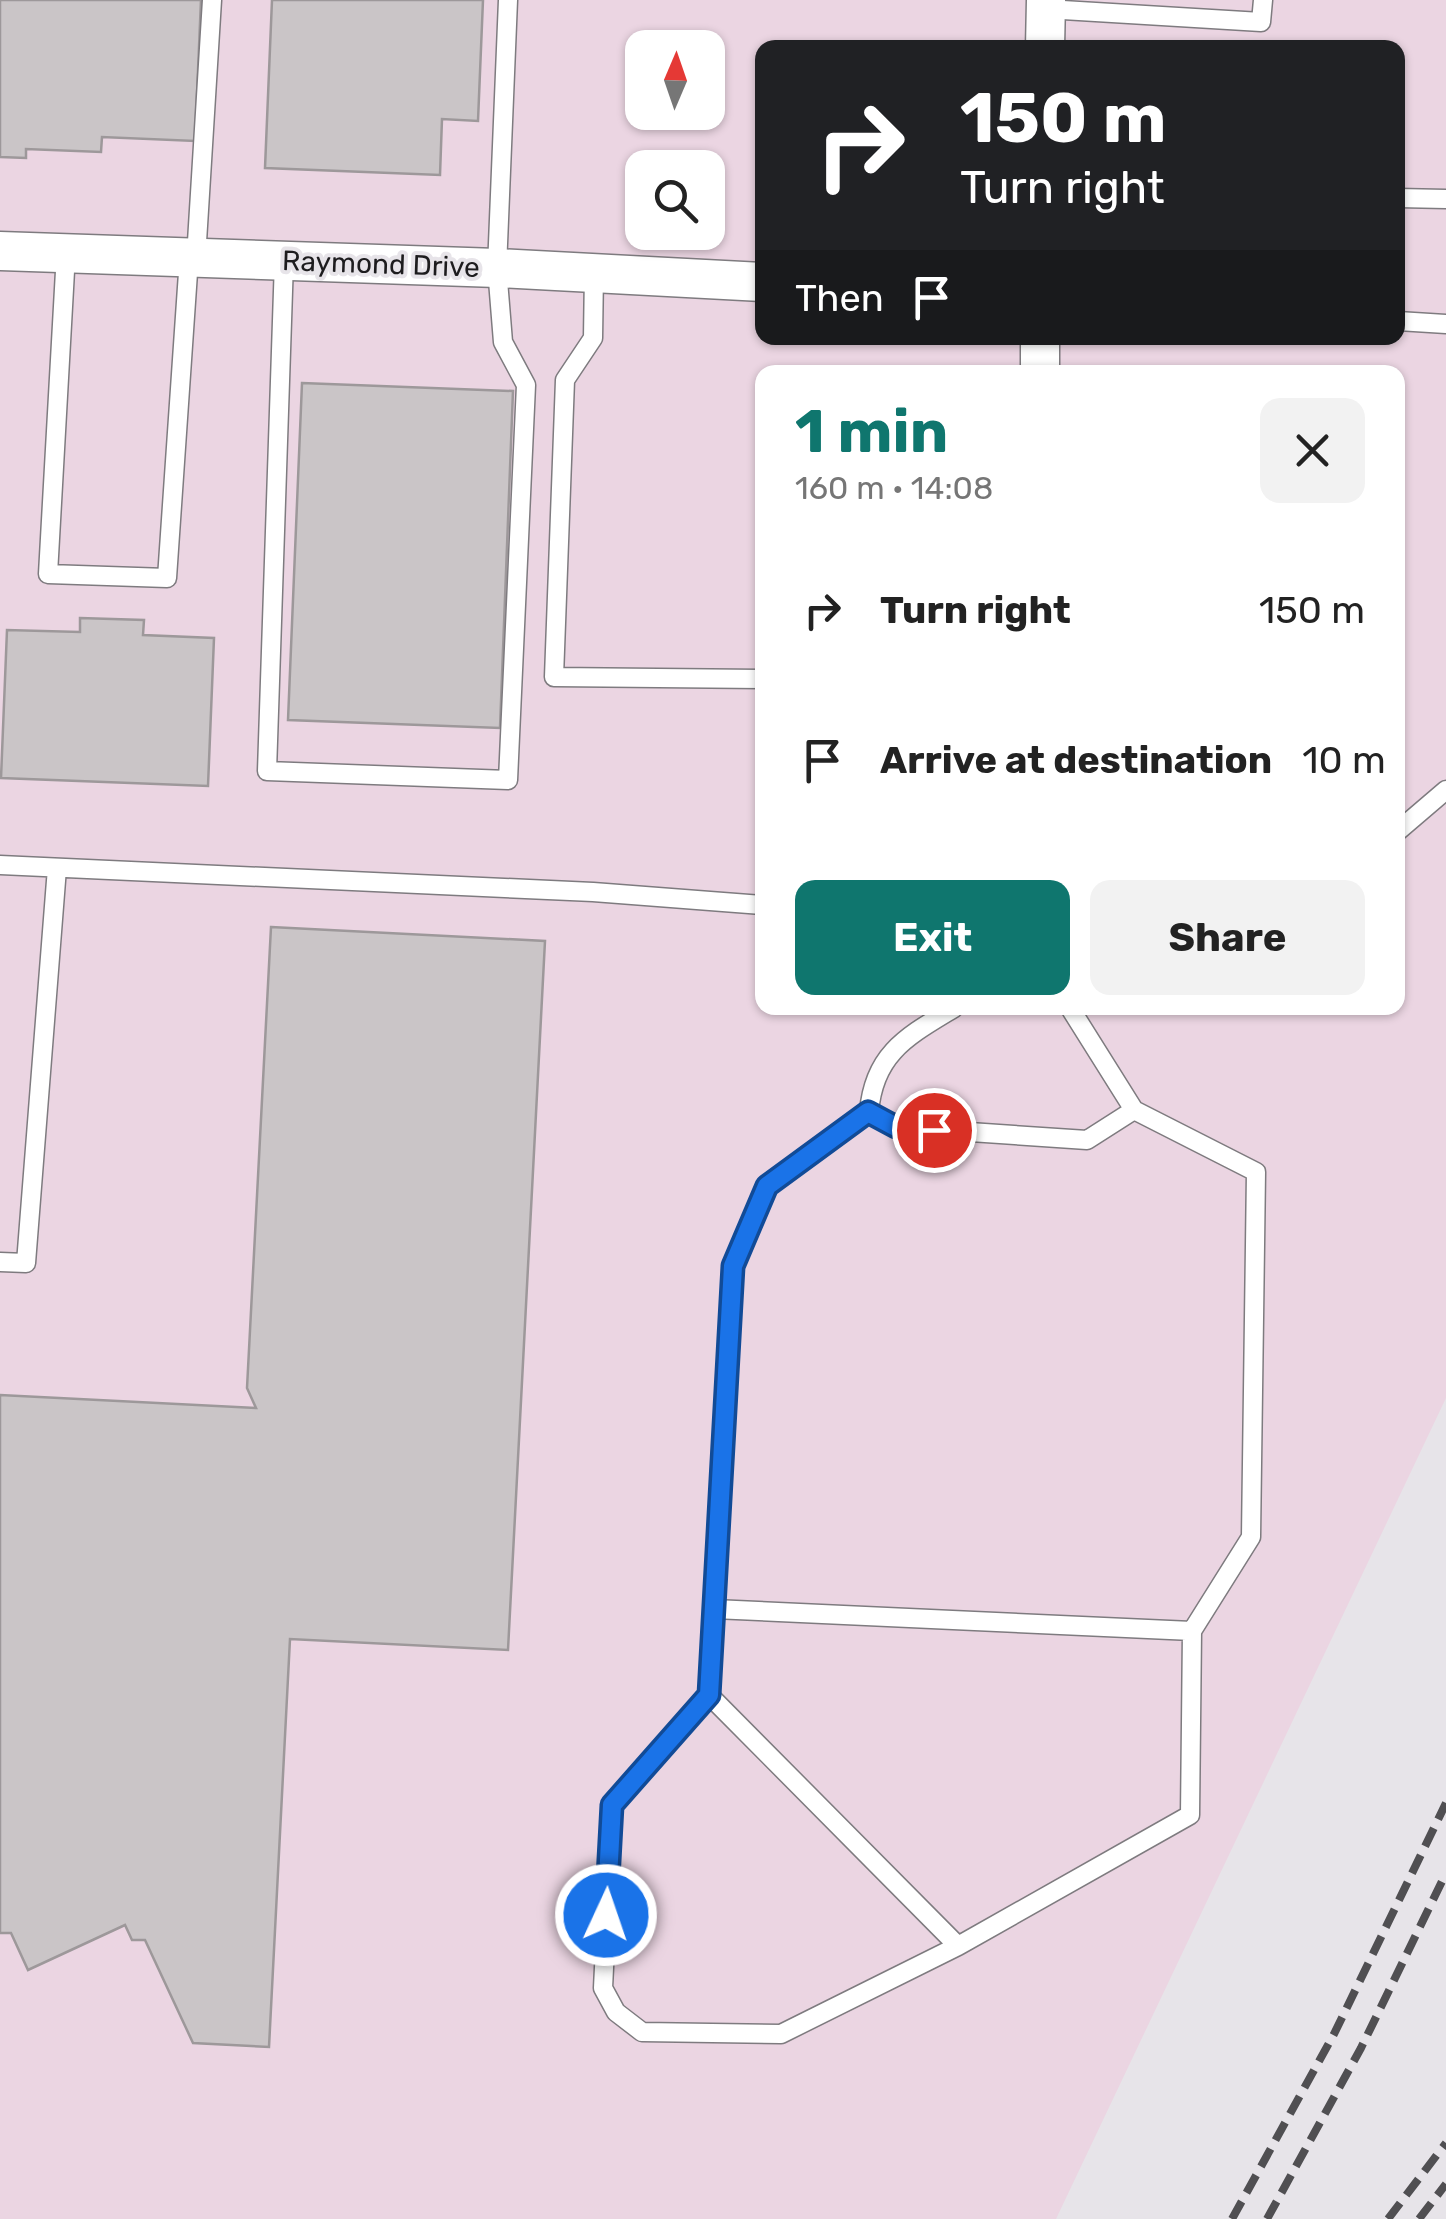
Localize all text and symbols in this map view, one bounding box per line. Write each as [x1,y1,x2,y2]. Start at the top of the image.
north arrow [625,30,725,130]
map controls [625,30,725,250]
text: 150 m [960,77,1167,160]
icon: right [795,80,925,210]
button: search [625,150,725,250]
text: Turn right [960,161,1164,214]
street label: Raymond Drive [282,244,480,284]
icon: arrive [904,270,959,325]
text: Then [795,275,884,321]
text: 1 min [795,396,948,467]
button: close [1260,398,1365,503]
text: 160 m · 14:08 [795,469,993,507]
icon: right [795,583,850,638]
text: Turn right [880,587,1071,633]
text: 150 m [1259,587,1365,633]
icon: arrive [795,733,850,788]
text: Arrive at destination [880,737,1272,783]
text: 10 m [1302,737,1386,783]
button: Exit [795,880,1070,995]
button: Share [1090,880,1365,995]
pin [892,1088,977,1173]
icon: arrive [907,1103,962,1158]
position arrow [554,1863,658,1967]

